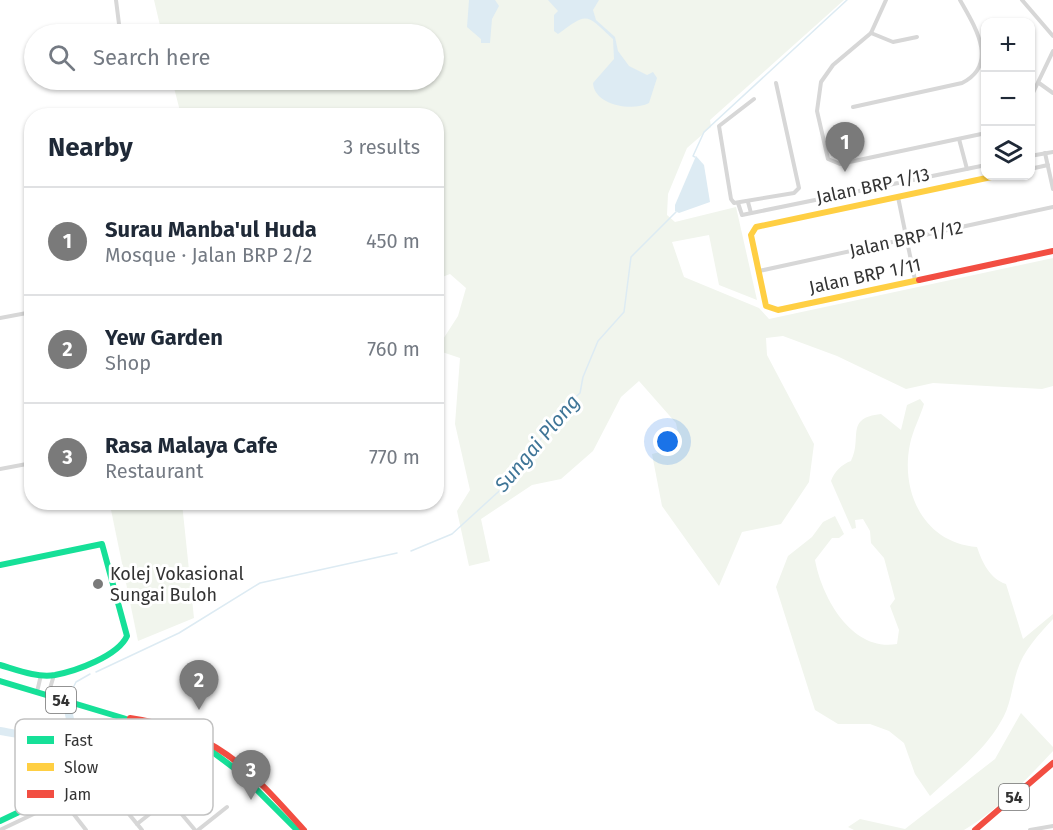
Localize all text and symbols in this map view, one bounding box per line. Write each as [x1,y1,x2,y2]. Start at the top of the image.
map controls [981,18,1035,180]
button: + [981,18,1035,72]
search box [24,24,444,90]
icon: search [45,41,78,74]
text: Search here [93,44,211,71]
button: − [981,72,1035,126]
pin: 1 [826,122,864,172]
button: layers [981,126,1035,180]
text: Nearby [48,132,133,163]
text: 3 results [343,135,420,159]
street label: Jalan BRP 1/13 [814,163,932,209]
text: Surau Manba'ul Huda [105,216,317,243]
street label: Jalan BRP 1/12 [847,216,965,262]
text: 1 [63,229,72,253]
text: 450 m [366,229,420,253]
text: Mosque · Jalan BRP 2/2 [105,243,313,267]
street label: Jalan BRP 1/11 [807,253,923,299]
text: Yew Garden [105,324,223,351]
text: 2 [62,337,73,361]
text: 760 m [367,337,420,361]
text: Shop [105,351,151,375]
water label: Sungai Plong [489,390,585,497]
your location [653,427,682,456]
text: Rasa Malaya Cafe [105,432,278,459]
text: 3 [62,445,73,469]
text: 770 m [369,445,420,469]
text: Restaurant [105,459,203,483]
place label: Kolej Vokasional Sungai Buloh [110,563,244,606]
marker: Kolej Vokasional Sungai Buloh [91,577,105,591]
pin: 2 [180,660,218,710]
road number: 54 [46,687,76,713]
legend [15,719,213,815]
text: Fast [64,731,93,750]
pin: 3 [232,750,270,800]
text: Slow [64,758,99,777]
road number: 54 [999,784,1029,810]
text: Jam [64,785,91,804]

